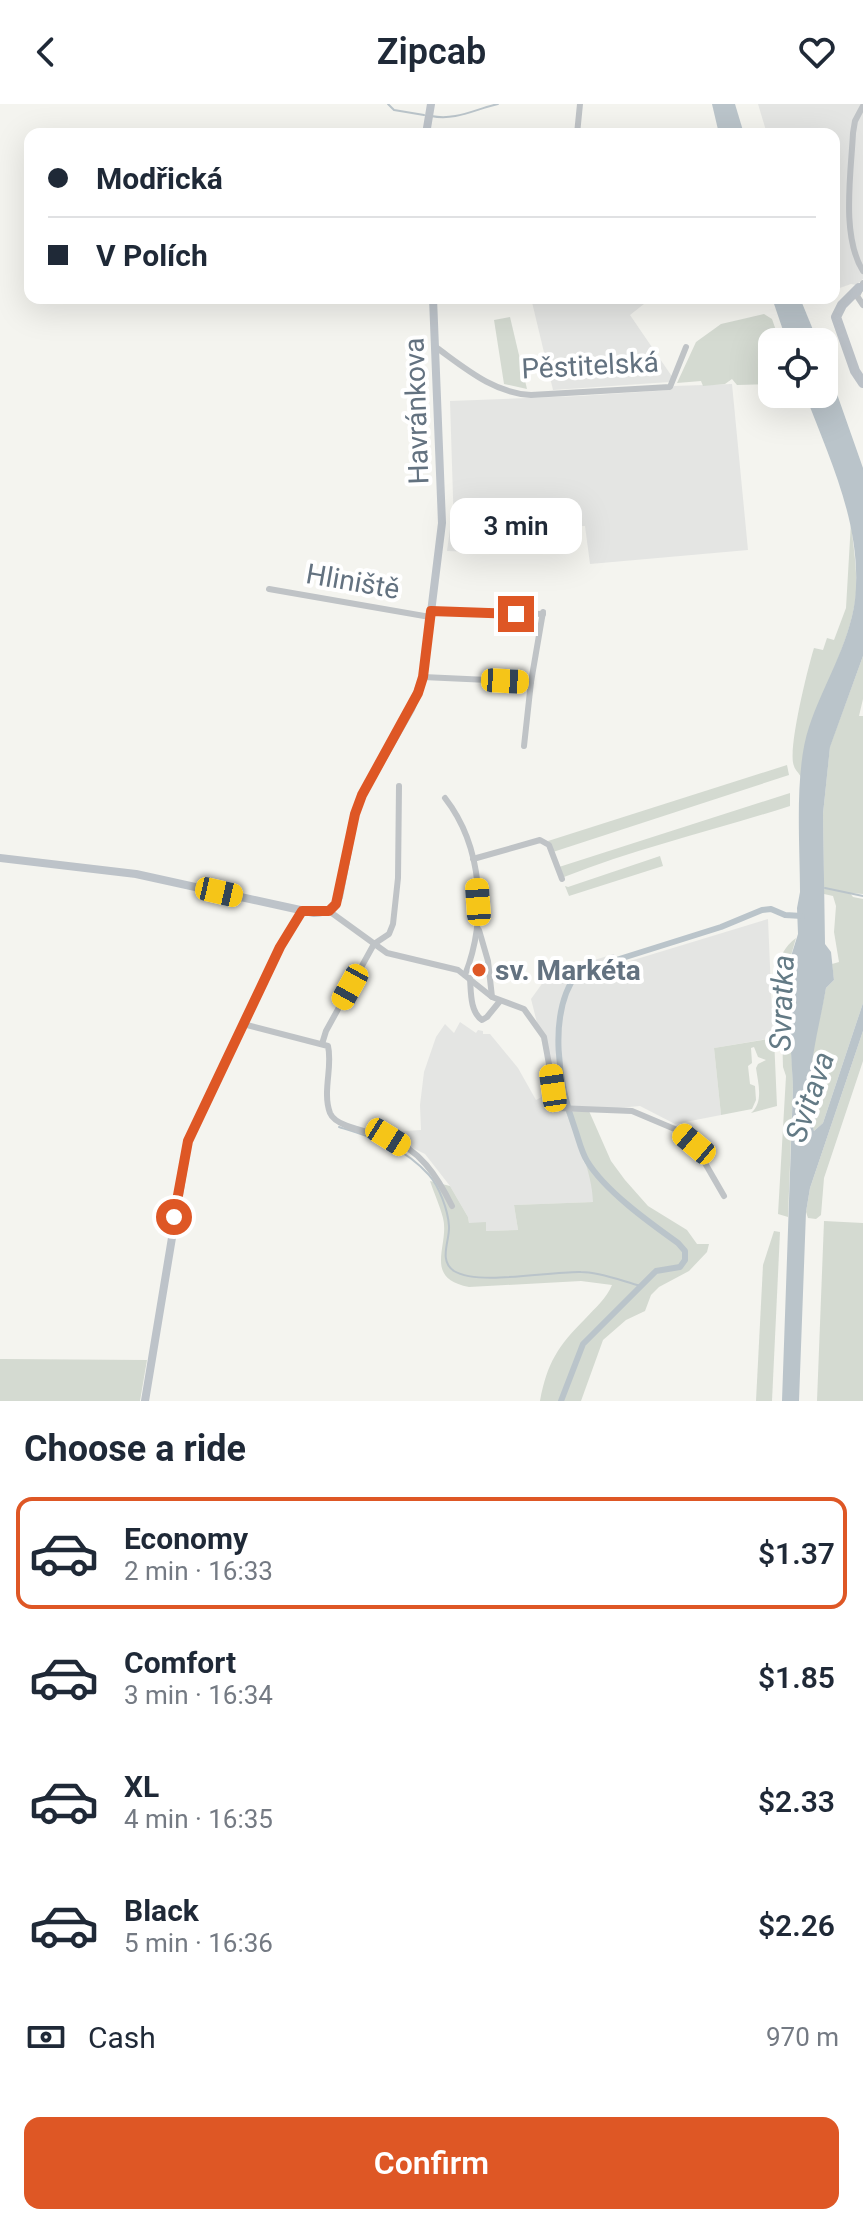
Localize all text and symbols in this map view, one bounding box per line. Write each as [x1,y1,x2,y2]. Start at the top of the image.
icon: back [24,30,68,74]
icon: heart [795,30,839,74]
text: Zipcab [377,31,486,73]
text: Modřická [96,161,223,196]
text: V Polích [96,238,208,273]
map controls [758,328,838,408]
button: locate [758,328,838,408]
street label: Havránkova [397,337,436,485]
street label: Pěstitelská [521,345,660,386]
callout: 3 min [450,498,582,554]
text: 3 min [483,511,549,541]
street label: Hliniště [304,557,402,606]
route end [498,596,534,632]
car [480,668,530,694]
car [193,875,245,909]
car [464,877,492,927]
place label: sv. Markéta [495,954,641,987]
water label: Svratka [762,954,801,1052]
car [328,960,372,1014]
marker: sv. Markéta [470,961,488,979]
water label: Svitava [778,1047,841,1147]
car [538,1063,568,1113]
car [361,1114,415,1160]
car [668,1119,720,1169]
route start [156,1199,192,1235]
text: Choose a ride [24,1428,246,1470]
icon: car [28,1517,100,1589]
text: Economy [124,1521,248,1556]
text: $1.37 [758,1536,835,1571]
text: 2 min · 16:33 [124,1556,273,1586]
icon: car [28,1641,100,1713]
text: Comfort [124,1645,236,1680]
text: $1.85 [758,1660,835,1695]
text: 3 min · 16:34 [124,1680,273,1710]
icon: car [28,1765,100,1837]
text: XL [124,1769,159,1804]
text: $2.33 [758,1784,835,1819]
text: 4 min · 16:35 [124,1804,273,1834]
icon: car [28,1889,100,1961]
text: Black [124,1893,199,1928]
text: $2.26 [758,1908,835,1943]
text: 5 min · 16:36 [124,1928,273,1958]
icon: cash [24,2015,68,2059]
text: Cash [88,2020,156,2055]
text: 970 m [766,2022,839,2052]
button: Confirm [24,2117,839,2209]

